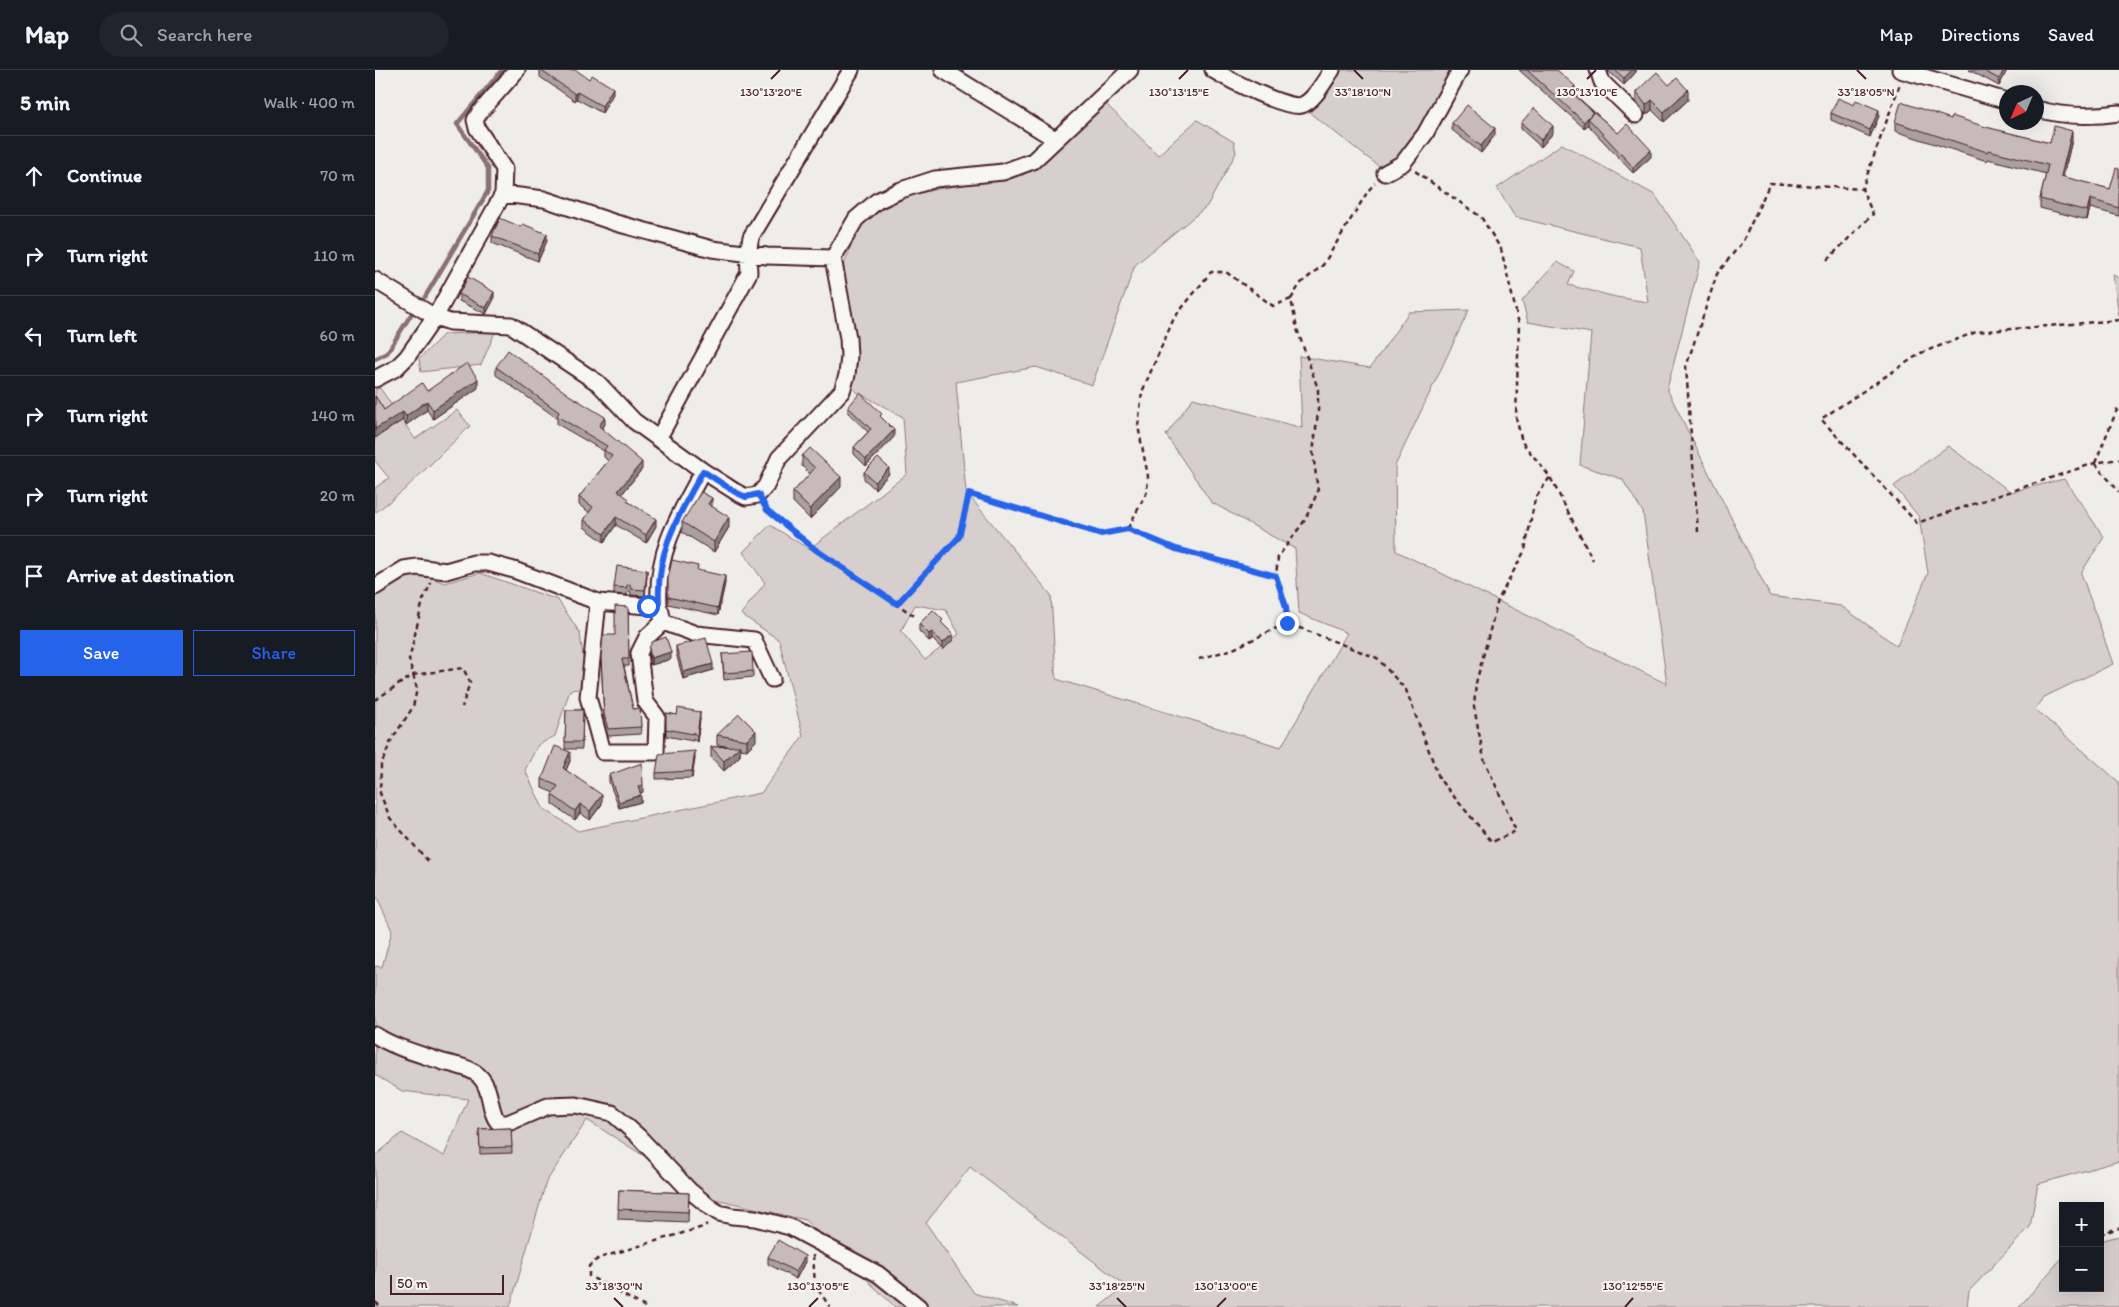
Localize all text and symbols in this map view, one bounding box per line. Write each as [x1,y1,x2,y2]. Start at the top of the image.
search box [99,12,449,57]
text: Map [25,20,69,49]
icon: search [117,21,145,49]
text: Search here [157,23,252,46]
text: Map [1880,24,1913,46]
text: Directions [1941,24,2020,46]
text: Saved [2048,24,2094,46]
text: 130°13'20"E [740,85,802,99]
text: 130°13'15"E [1149,85,1209,99]
text: 33°18'10"N [1335,85,1391,99]
text: 130°13'10"E [1556,85,1618,99]
text: 33°18'05"N [1837,85,1895,99]
north arrow [1999,85,2044,130]
text: 5 min [20,90,70,115]
text: Walk · 400 m [263,93,355,112]
icon: ahead [20,162,48,190]
text: Continue [67,164,142,187]
text: 70 m [320,166,355,185]
icon: right [20,242,48,270]
text: Turn right [67,244,148,267]
text: 110 m [313,246,355,265]
icon: left [20,322,48,350]
text: Turn left [67,324,137,347]
text: 60 m [320,326,355,345]
icon: right [20,402,48,430]
text: Turn right [67,404,148,427]
text: 140 m [311,406,355,425]
icon: right [20,482,48,510]
text: Turn right [67,484,148,507]
text: 20 m [320,486,355,505]
icon: arrive [20,562,48,590]
text: Arrive at destination [67,564,234,587]
route start [637,595,660,618]
route end [1276,612,1299,635]
button: Save [20,630,183,676]
button: Share [193,630,355,676]
map controls [2059,1202,2104,1292]
button: + [2059,1202,2104,1247]
button: − [2059,1247,2104,1292]
scale bar [390,1272,504,1295]
text: 50 m [397,1275,428,1292]
text: 33°18'30"N [585,1279,643,1293]
text: 130°13'05"E [787,1279,849,1293]
text: 33°18'25"N [1089,1279,1145,1293]
text: 130°13'00"E [1194,1279,1258,1293]
text: 130°12'55"E [1603,1279,1664,1293]

